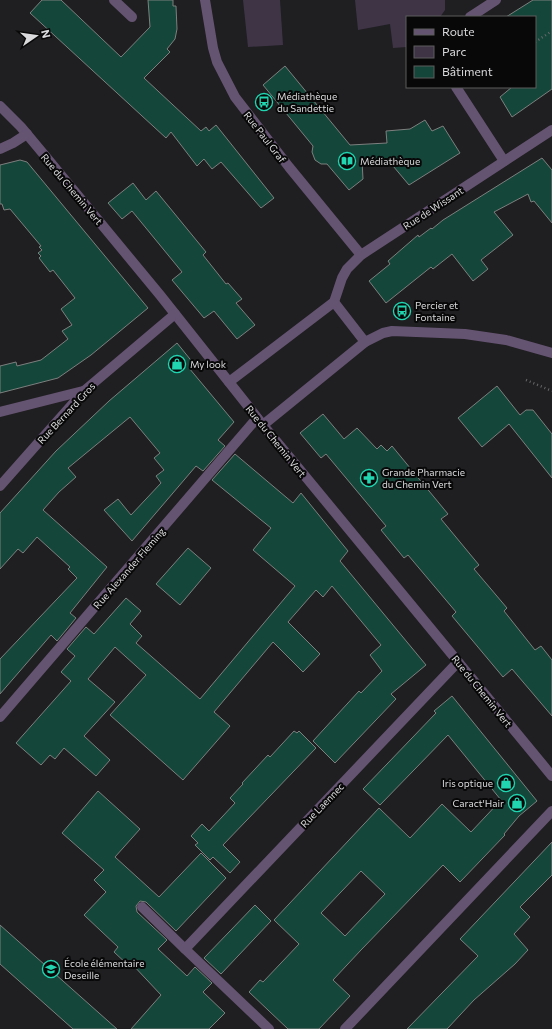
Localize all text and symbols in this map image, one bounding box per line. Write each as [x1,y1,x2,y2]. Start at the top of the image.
north arrow [16,16,56,56]
legend [406,16,536,88]
text: Route [442,24,475,38]
text: N [39,28,53,39]
text: Parc [442,44,466,58]
text: Bâtiment [442,64,493,78]
place label: Médiathèque du Sandettie [277,90,337,114]
bus stop icon: Médiathèque du Sandettie [254,92,274,112]
street label: Rue Paul Graf [241,109,289,165]
street label: Rue du Chemin Vert [39,151,105,227]
library icon: Médiathèque [337,151,357,171]
place label: Médiathèque [360,155,420,167]
street label: Rue de Wissant [401,184,465,232]
place label: Percier et Fontaine [415,299,458,323]
bus stop icon: Percier et Fontaine [392,301,412,321]
shop icon: My look [167,354,187,374]
place label: My look [190,358,227,370]
street label: Rue Bernard Gros [35,380,98,446]
street label: Rue du Chemin Vert [243,403,309,479]
place label: Grande Pharmacie du Chemin Vert [382,466,465,490]
pharmacy icon: Grande Pharmacie du Chemin Vert [359,468,379,488]
street label: Rue Alexander Fleming [91,525,168,611]
street label: Rue du Chemin Vert [449,653,515,729]
shop icon: Iris optique [496,773,516,793]
place label: Iris optique [442,777,493,789]
street label: Rue Laennec [298,780,346,830]
shop icon: Caract'Hair [507,793,527,813]
place label: Caract'Hair [452,797,504,809]
place label: École élémentaire Deseille [64,957,144,981]
school or university icon: École élémentaire Deseille [41,959,61,979]

